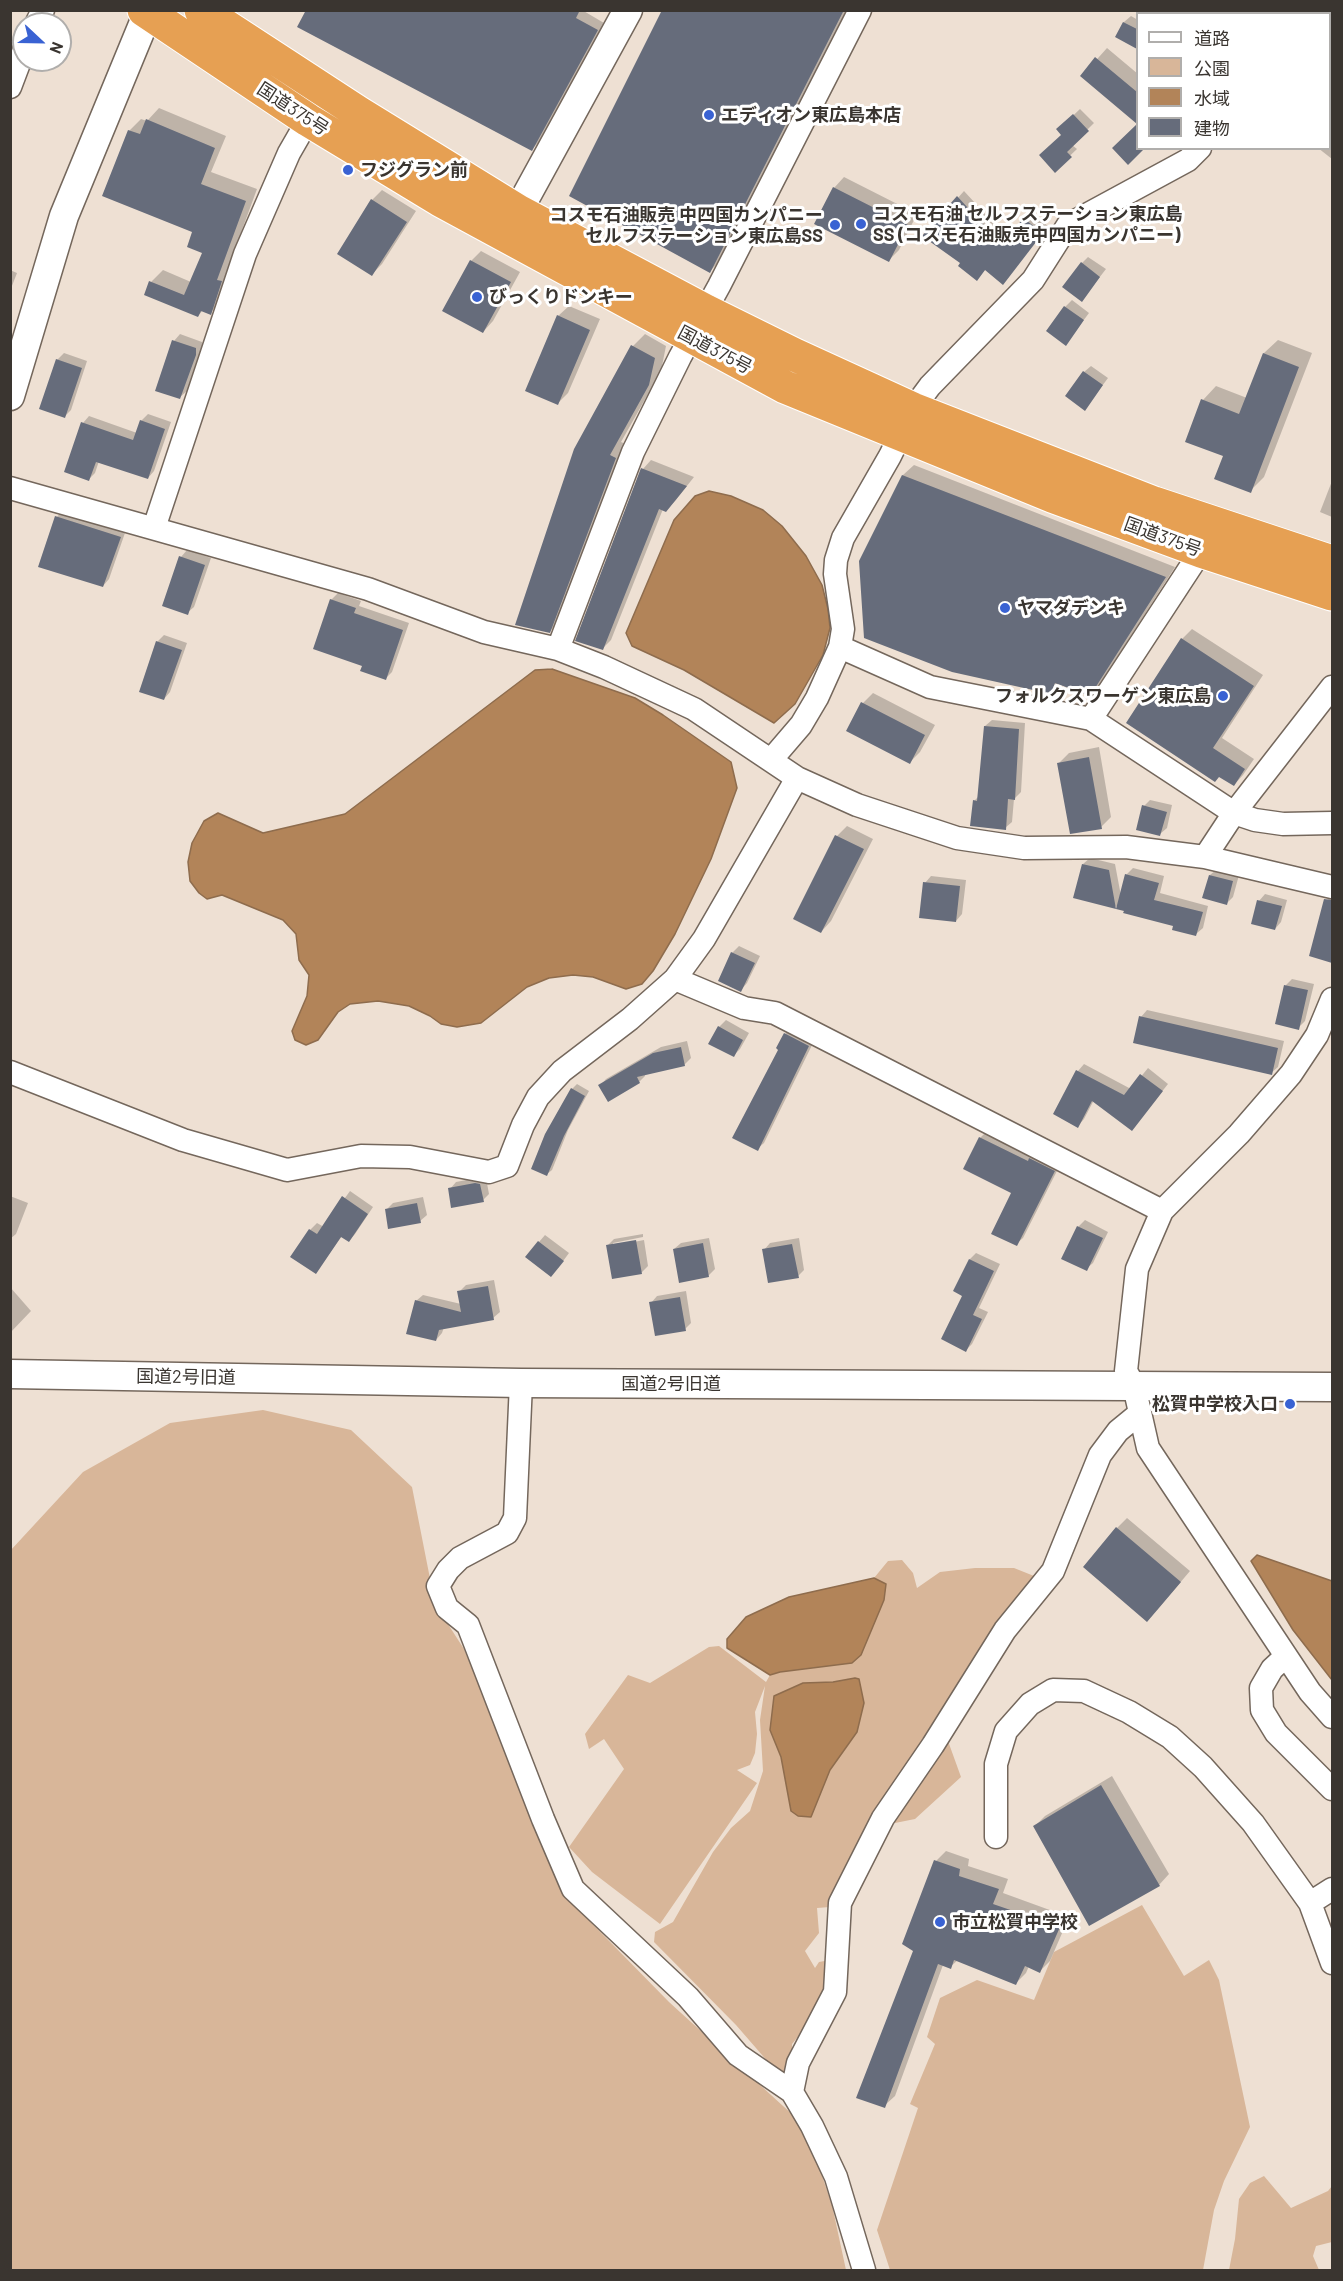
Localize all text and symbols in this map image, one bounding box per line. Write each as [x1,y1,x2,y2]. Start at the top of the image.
north arrow [12,12,72,72]
legend [1136,12,1331,150]
text: 道路 [1194,27,1230,49]
text: N [47,40,68,57]
text: 公園 [1194,57,1230,79]
street label: 国道375号 [253,78,333,140]
text: 水域 [1194,87,1230,109]
place label: エディオン東広島本店 [721,104,901,126]
marker: エディオン東広島本店 [702,108,716,122]
text: 建物 [1194,117,1230,139]
place label: フジグラン前 [360,159,468,181]
marker: フジグラン前 [341,163,355,177]
place label: コスモ石油 セルフステーション東広島 SS (コスモ石油販売中四国カンパニー) [873,203,1183,246]
place label: コスモ石油販売 中四国カンパニー セルフステーション東広島SS [549,204,823,246]
marker: コスモ石油 セルフステーション東広島 SS (コスモ石油販売中四国カンパニー) [854,217,868,231]
marker: コスモ石油販売 中四国カンパニー セルフステーション東広島SS [828,218,842,232]
place label: びっくりドンキー [489,286,633,308]
marker: びっくりドンキー [470,290,484,304]
street label: 国道375号 [674,321,756,379]
street label: 国道375号 [1121,513,1205,561]
place label: ヤマダデンキ [1017,597,1125,619]
marker: ヤマダデンキ [998,601,1012,615]
place label: フォルクスワーゲン東広島 [995,685,1211,707]
marker: フォルクスワーゲン東広島 [1216,689,1230,703]
street label: 国道2号旧道 [136,1365,236,1389]
street label: 国道2号旧道 [621,1373,721,1395]
place label: 松賀中学校入口 [1152,1393,1278,1415]
marker: 松賀中学校入口 [1283,1397,1297,1411]
place label: 市立松賀中学校 [952,1911,1078,1933]
marker: 市立松賀中学校 [933,1915,947,1929]

